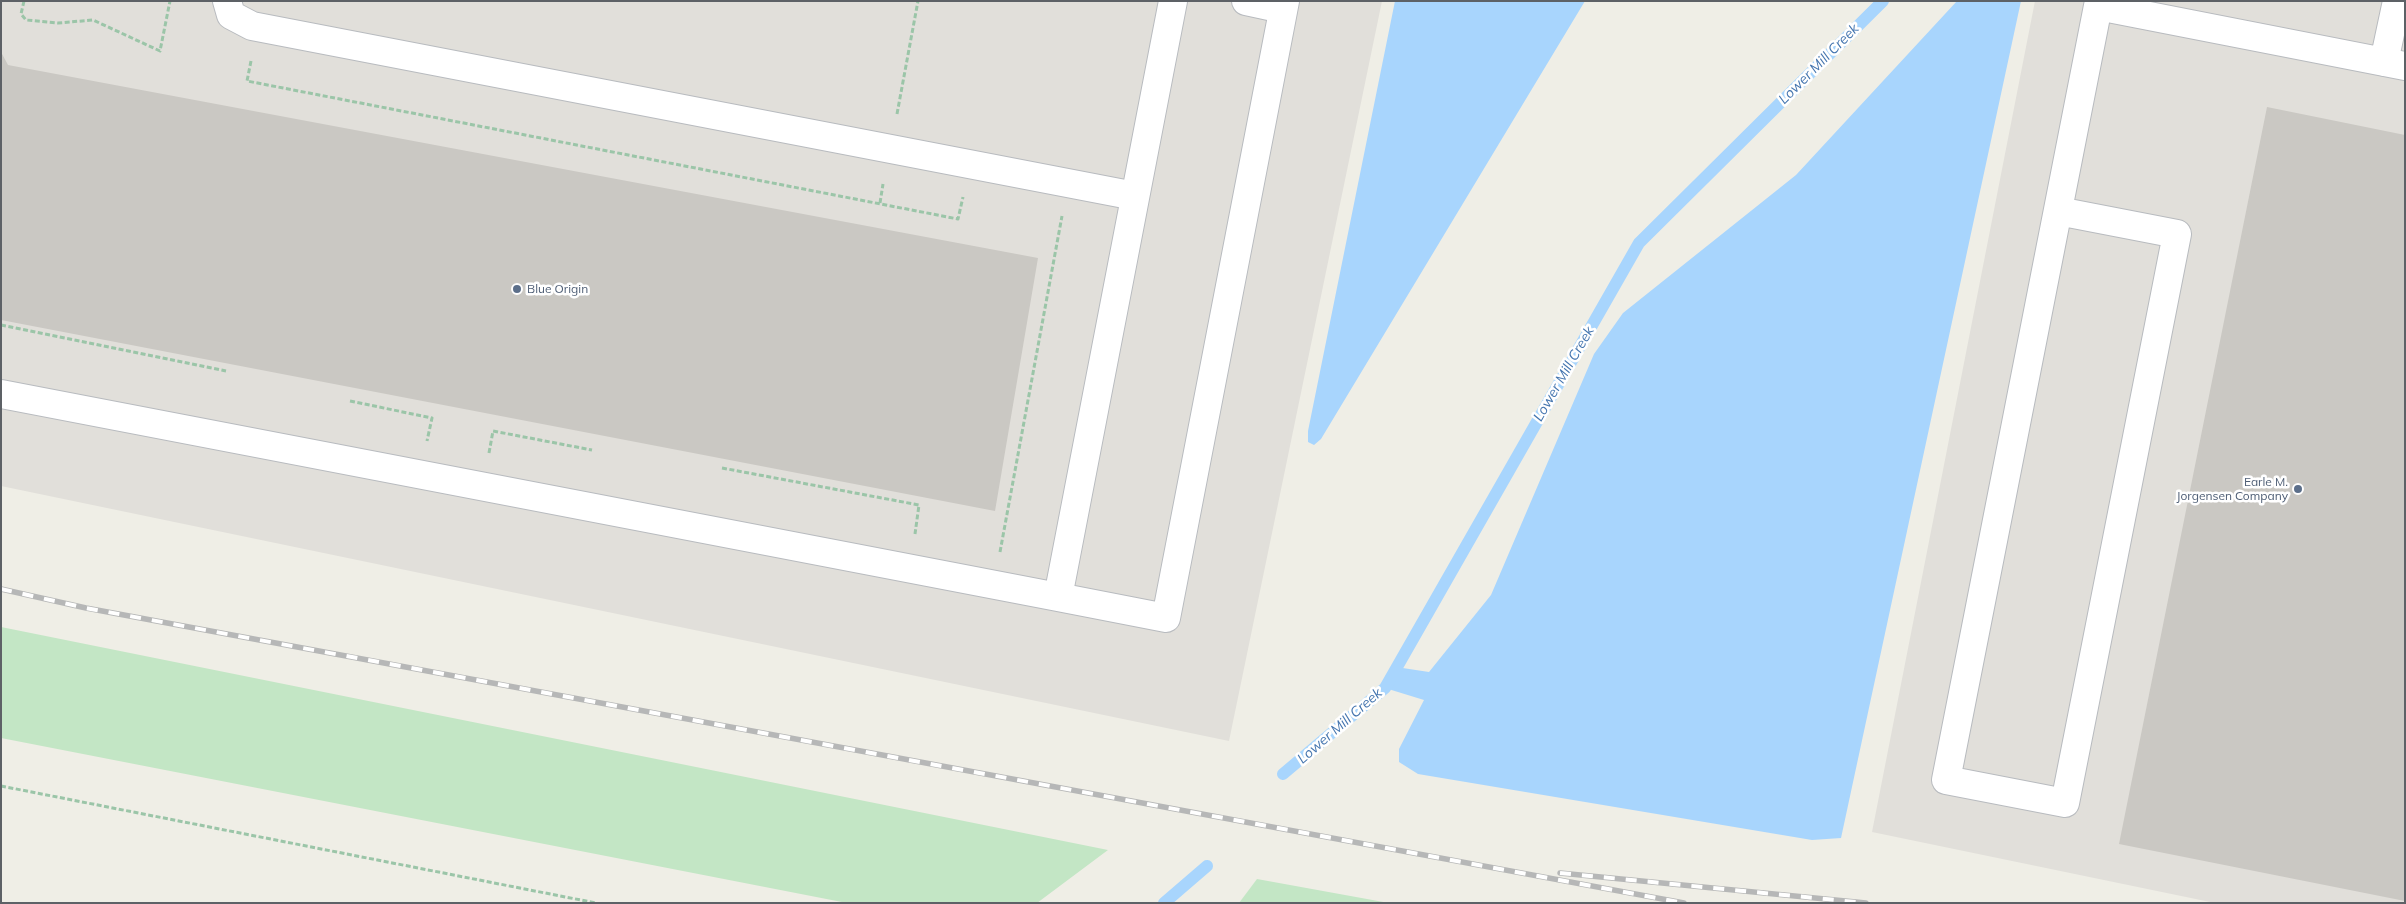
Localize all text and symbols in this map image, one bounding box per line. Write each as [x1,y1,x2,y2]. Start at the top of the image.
water label: Lower Mill Creek [1775,20,1863,108]
place label: Blue Origin [527,282,588,296]
marker: Blue Origin [511,283,523,295]
water label: Lower Mill Creek [1530,324,1598,424]
place label: Earle M. Jorgensen Company [2177,475,2288,503]
marker: Earle M. Jorgensen Company [2292,483,2304,495]
water label: Lower Mill Creek [1294,685,1386,767]

